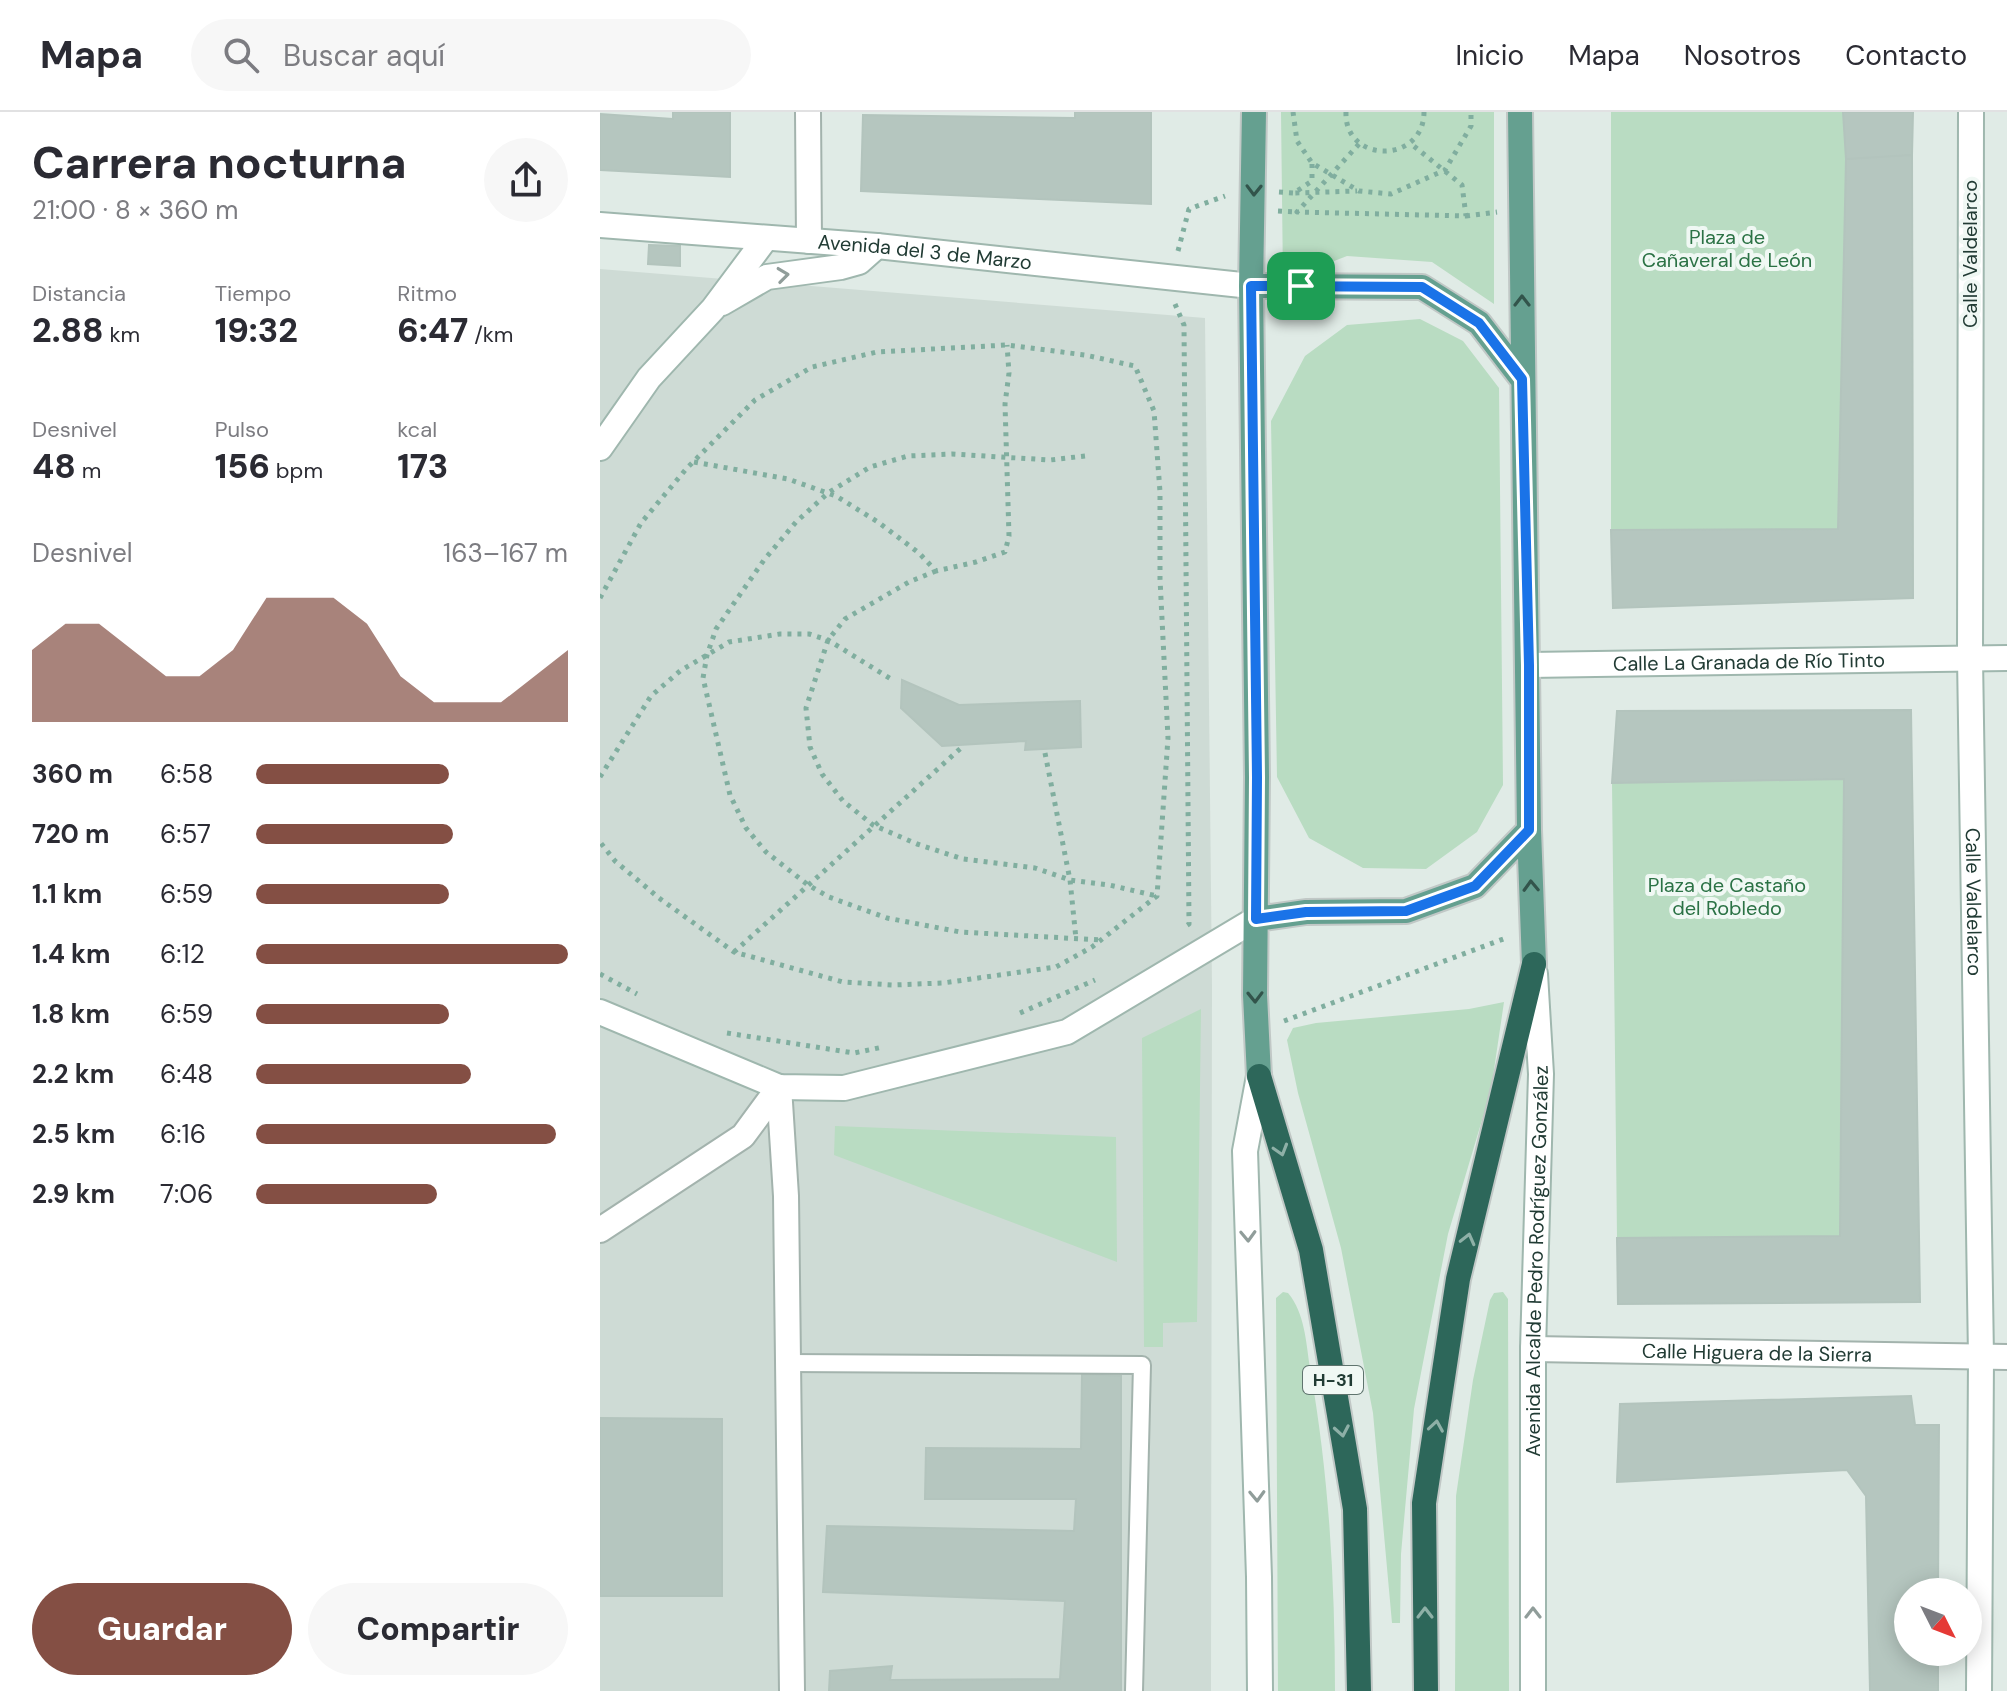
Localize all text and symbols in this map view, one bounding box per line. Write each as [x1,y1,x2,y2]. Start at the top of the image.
search box [191,19,751,91]
text: Mapa [40,30,143,80]
icon: search [219,33,263,77]
text: Buscar aquí [283,36,445,75]
text: Inicio [1455,37,1524,74]
text: Mapa [1568,37,1640,74]
text: Nosotros [1684,37,1801,74]
text: Contacto [1845,37,1967,74]
text: Carrera nocturna [32,134,406,192]
button: share [484,138,568,222]
street label: Calle Valdelarco [1957,180,1983,328]
one-way arrow [1245,184,1263,197]
text: 21:00 · 8 × 360 m [32,193,238,227]
park label: Plaza de Cañaveral de León [1642,224,1812,273]
street label: Avenida del 3 de Marzo [817,229,1033,275]
pin [1267,252,1335,320]
icon: arrive [1279,264,1323,308]
one-way arrow [776,267,789,284]
text: Distancia [32,279,126,308]
text: Tiempo [215,279,291,308]
text: Ritmo [397,279,457,308]
one-way arrow [1513,294,1531,307]
text: 2.88 [32,308,104,353]
text: 19:32 [215,308,298,353]
text: 6:47 [397,308,468,353]
text: km [104,320,140,349]
text: /km [468,320,513,349]
text: Desnivel [32,415,117,444]
text: Pulso [215,415,269,444]
text: kcal [397,415,437,444]
text: 48 [32,444,76,489]
text: 156 [215,444,270,489]
text: 173 [397,444,448,489]
text: m [76,456,101,485]
text: bpm [270,456,323,485]
text: Desnivel [32,536,133,570]
text: 163–167 m [443,536,568,570]
street label: Calle La Granada de Río Tinto [1613,647,1885,677]
text: 360 m [32,757,113,791]
text: 6:58 [160,757,213,791]
text: 720 m [32,817,109,851]
text: 6:57 [160,817,211,851]
street label: Calle Valdelarco [1960,828,1988,976]
park label: Plaza de Castaño del Robledo [1648,872,1806,921]
text: 1.1 km [32,877,102,911]
text: 6:59 [160,877,213,911]
one-way arrow [1523,879,1540,892]
text: 1.4 km [32,937,111,971]
text: 6:12 [160,937,205,971]
one-way arrow [1247,991,1264,1004]
text: 1.8 km [32,997,110,1031]
text: 6:59 [160,997,213,1031]
text: 2.2 km [32,1057,114,1091]
text: 6:48 [160,1057,213,1091]
street label: Avenida Alcalde Pedro Rodríguez González [1520,1065,1554,1457]
text: 2.5 km [32,1117,115,1151]
text: 6:16 [160,1117,206,1151]
one-way arrow [1272,1143,1288,1157]
text: 2.9 km [32,1177,115,1211]
text: 7:06 [160,1177,213,1211]
one-way arrow [1239,1230,1256,1243]
one-way arrow [1458,1233,1475,1247]
street label: Calle Higuera de la Sierra [1642,1338,1872,1368]
road number: H-31 [1303,1366,1363,1394]
one-way arrow [1427,1419,1444,1433]
one-way arrow [1332,1425,1349,1438]
one-way arrow [1248,1490,1265,1503]
north arrow [1894,1578,1982,1666]
map controls [1894,1578,1982,1666]
button: Guardar [32,1583,292,1675]
button: Compartir [308,1583,568,1675]
one-way arrow [1416,1606,1434,1619]
one-way arrow [1524,1606,1542,1619]

